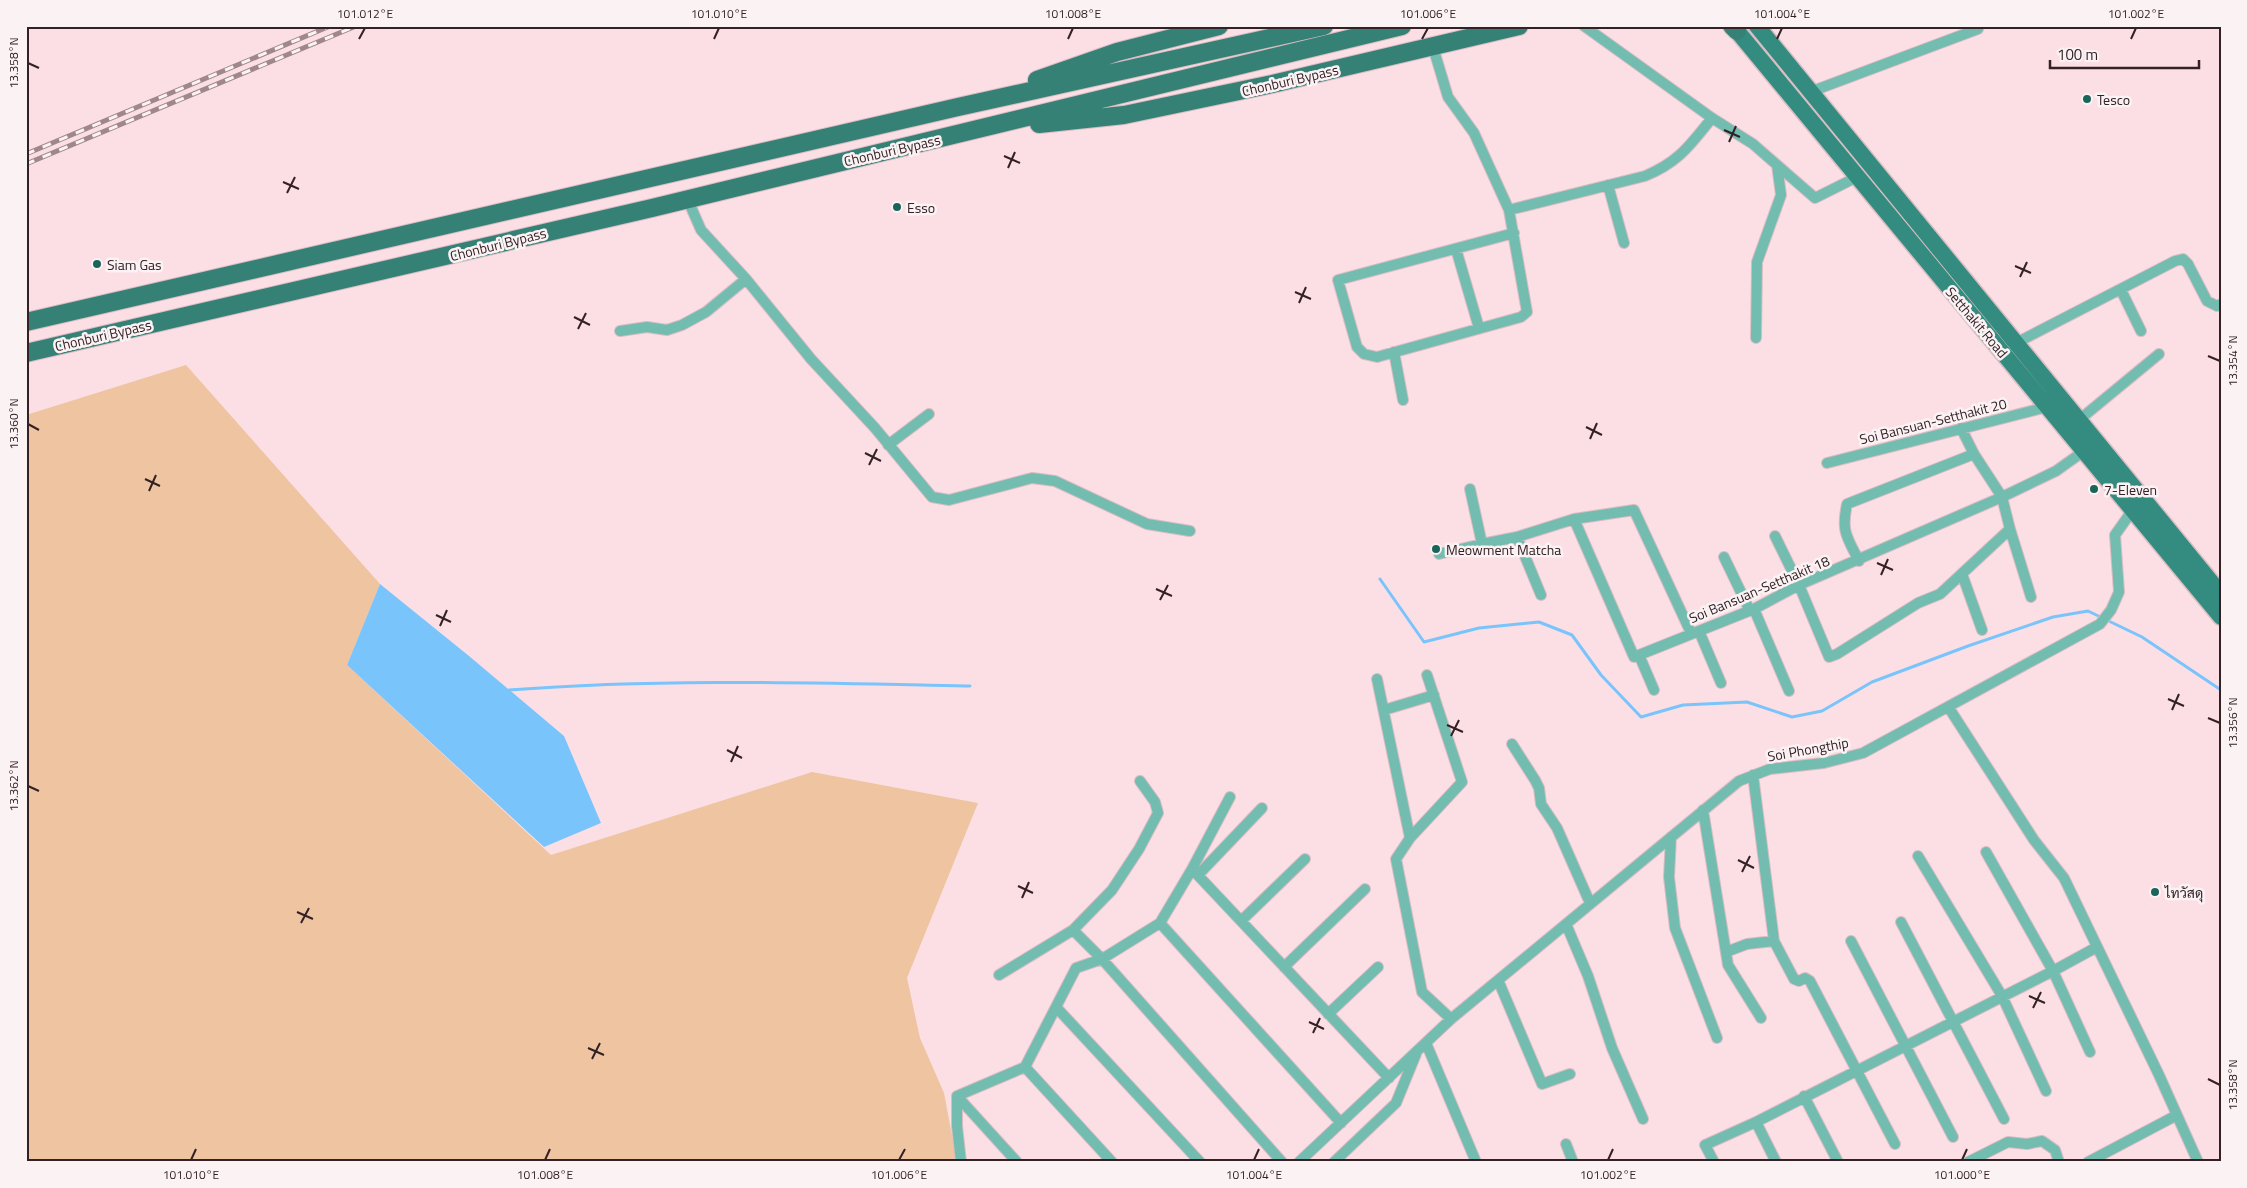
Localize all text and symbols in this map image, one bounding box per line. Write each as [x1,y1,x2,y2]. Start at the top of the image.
text: 101.012°E [337,4,393,23]
text: 101.010°E [691,4,747,23]
text: 101.008°E [1045,4,1101,23]
text: 101.006°E [1400,4,1456,23]
text: 101.004°E [1754,4,1810,23]
text: 101.002°E [2108,4,2164,23]
text: 13.358°N [4,37,23,89]
scale bar [2050,38,2198,70]
text: 100 m [2057,43,2098,66]
street label: Chonburi Bypass [1240,59,1340,101]
place label: Tesco [2097,89,2130,110]
marker: Tesco [2081,93,2093,105]
street label: Chonburi Bypass [842,129,942,171]
place label: Esso [907,197,935,218]
marker: Esso [891,201,903,213]
street label: Chonburi Bypass [448,222,548,266]
place label: Siam Gas [107,254,162,275]
marker: Siam Gas [91,258,103,270]
street label: Setthakit Road [1941,282,2013,362]
street label: Chonburi Bypass [53,314,153,356]
text: 13.354°N [2223,335,2242,387]
street label: Soi Bansuan-Setthakit 20 [1857,393,2009,449]
text: 13.360°N [4,398,23,450]
place label: 7-Eleven [2104,479,2157,500]
marker: 7-Eleven [2088,483,2100,495]
place label: Meowment Matcha [1446,539,1561,560]
marker: Meowment Matcha [1430,543,1442,555]
street label: Soi Bansuan-Setthakit 18 [1685,550,1833,628]
text: 13.356°N [2223,697,2242,749]
street label: Soi Phongthip [1766,732,1850,766]
text: 13.362°N [4,760,23,812]
place label: ไทวัสดุ [2164,882,2203,903]
marker: ไทวัสดุ [2149,886,2161,898]
text: 13.358°N [2223,1059,2242,1111]
text: 101.010°E [163,1165,219,1184]
text: 101.008°E [517,1165,573,1184]
text: 101.006°E [871,1165,927,1184]
text: 101.004°E [1226,1165,1282,1184]
text: 101.002°E [1580,1165,1636,1184]
text: 101.000°E [1934,1165,1990,1184]

